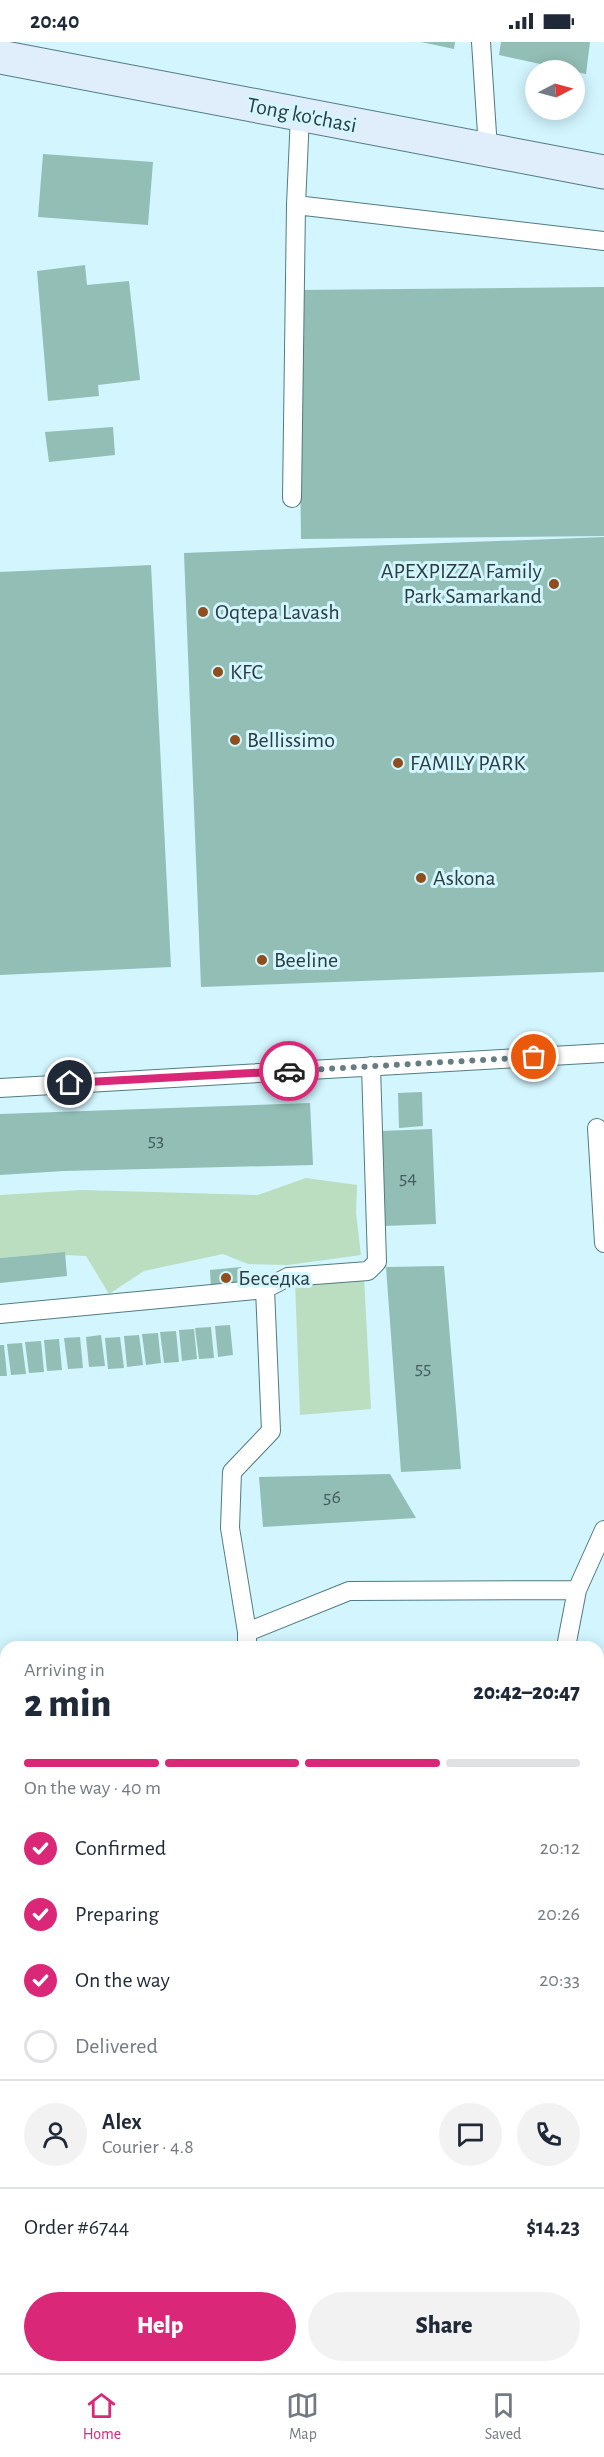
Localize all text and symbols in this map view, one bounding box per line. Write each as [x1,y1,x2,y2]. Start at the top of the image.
text: 20:40 [30,10,79,32]
north arrow [525,60,585,120]
map controls [525,60,585,120]
street label: Tong ko'chasi [245,94,359,136]
place label: APEXPIZZA Family Park Samarkand [381,560,543,607]
marker: APEXPIZZA Family Park Samarkand [547,577,561,591]
place label: Oqtepa Lavash [215,601,340,623]
marker: Oqtepa Lavash [196,605,210,619]
place label: KFC [230,661,263,683]
marker: KFC [211,665,225,679]
place label: Bellissimo [247,729,335,751]
marker: Bellissimo [228,733,242,747]
place label: FAMILY PARK [410,752,526,774]
marker: FAMILY PARK [391,756,405,770]
place label: Askona [433,867,496,889]
marker: Askona [414,871,428,885]
place label: Beeline [274,949,338,971]
marker: Beeline [255,953,269,967]
pin [508,1031,559,1082]
icon: bag [517,1040,550,1073]
courier [259,1041,319,1101]
icon: car [273,1055,306,1088]
pin [44,1057,95,1108]
icon: home [53,1066,86,1099]
house number: 53 [148,1130,164,1150]
house number: 54 [399,1168,417,1188]
place label: Беседка [238,1267,310,1289]
marker: Беседка [219,1271,233,1285]
house number: 55 [415,1358,431,1378]
house number: 56 [323,1487,341,1507]
text: Arriving in [24,1660,105,1680]
text: 20:42–20:47 [473,1681,580,1703]
text: 2 min [24,1685,111,1724]
text: On the way · 40 m [24,1778,161,1798]
icon: check [24,1832,57,1865]
text: Confirmed [75,1837,166,1859]
text: 20:12 [540,1838,580,1858]
icon: check [24,1898,57,1931]
text: Preparing [75,1903,159,1925]
text: 20:26 [537,1904,580,1924]
icon: check [24,1964,57,1997]
text: On the way [75,1969,170,1991]
text: 20:33 [539,1970,580,1990]
text: Delivered [75,2035,158,2057]
button: person [24,2103,87,2166]
button: chat [439,2103,502,2166]
button: phone [517,2103,580,2166]
text: Alex [102,2111,142,2133]
text: Courier · 4.8 [102,2137,194,2157]
text: Order #6744 [24,2216,129,2238]
text: $14.23 [526,2216,580,2238]
button: Help [24,2292,296,2361]
button: Share [308,2292,580,2361]
tab: Home [83,2389,121,2444]
tab: Map [286,2389,319,2444]
tab: Saved [485,2389,521,2444]

